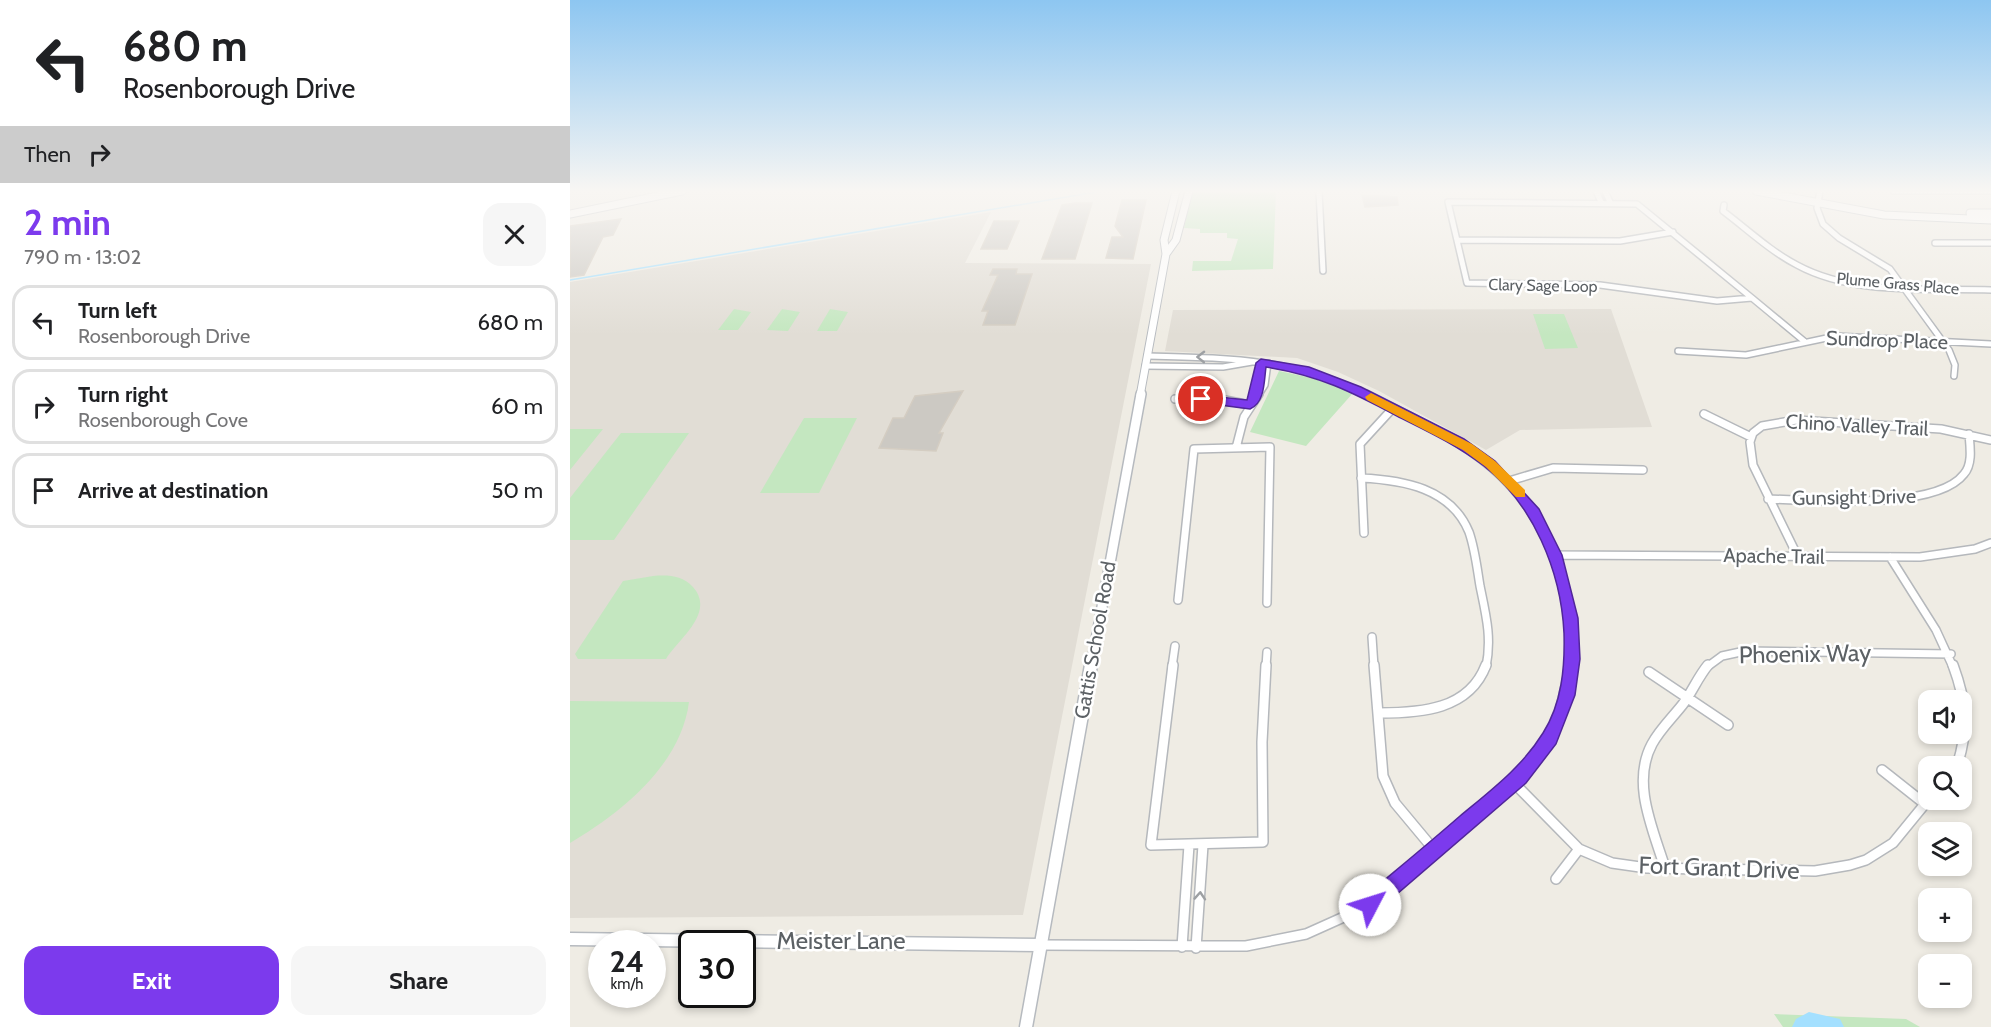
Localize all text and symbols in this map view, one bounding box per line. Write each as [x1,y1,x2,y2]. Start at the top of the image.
text: 680 m [123,20,248,72]
icon: left [24,24,102,102]
text: Rosenborough Drive [123,72,355,105]
icon: right [83,138,116,171]
text: Then [24,141,71,168]
text: 2 min [24,200,111,244]
button: close [483,203,546,266]
text: 790 m · 13:02 [24,245,141,269]
street label: Plume Grass Place [1836,269,1960,298]
street label: Clary Sage Loop [1488,275,1598,296]
text: Turn left [78,297,157,324]
icon: left [27,306,60,339]
text: 680 m [478,309,543,336]
text: Rosenborough Drive [78,324,250,348]
street label: Sundrop Place [1826,326,1948,354]
one-way arrow [1196,350,1205,363]
pin [1175,373,1226,424]
text: Turn right [78,381,168,408]
icon: arrive [1184,382,1217,415]
icon: right [27,390,60,423]
text: 60 m [491,393,543,420]
text: Rosenborough Cove [78,408,248,432]
street label: Chino Valley Trail [1785,409,1929,441]
icon: arrive [27,474,60,507]
text: Arrive at destination [78,477,268,504]
text: 50 m [491,477,543,504]
street label: Gunsight Drive [1792,484,1916,510]
street label: Apache Trail [1723,543,1825,569]
street label: Gattis School Road [1069,559,1121,721]
street label: Phoenix Way [1739,638,1871,669]
map controls [1918,690,1972,1008]
button: sound [1918,690,1972,744]
button: search [1918,756,1972,810]
button: layers [1918,822,1972,876]
street label: Fort Grant Drive [1638,850,1800,885]
position arrow [1338,873,1402,937]
button: + [1918,888,1972,942]
one-way arrow [1193,892,1206,901]
street label: Meister Lane [776,926,906,955]
speed limit sign: 30 [678,930,756,1008]
text: 24 [610,943,644,980]
button: Exit [24,946,279,1015]
button: Share [291,946,546,1015]
button: − [1918,954,1972,1008]
text: km/h [611,975,643,993]

